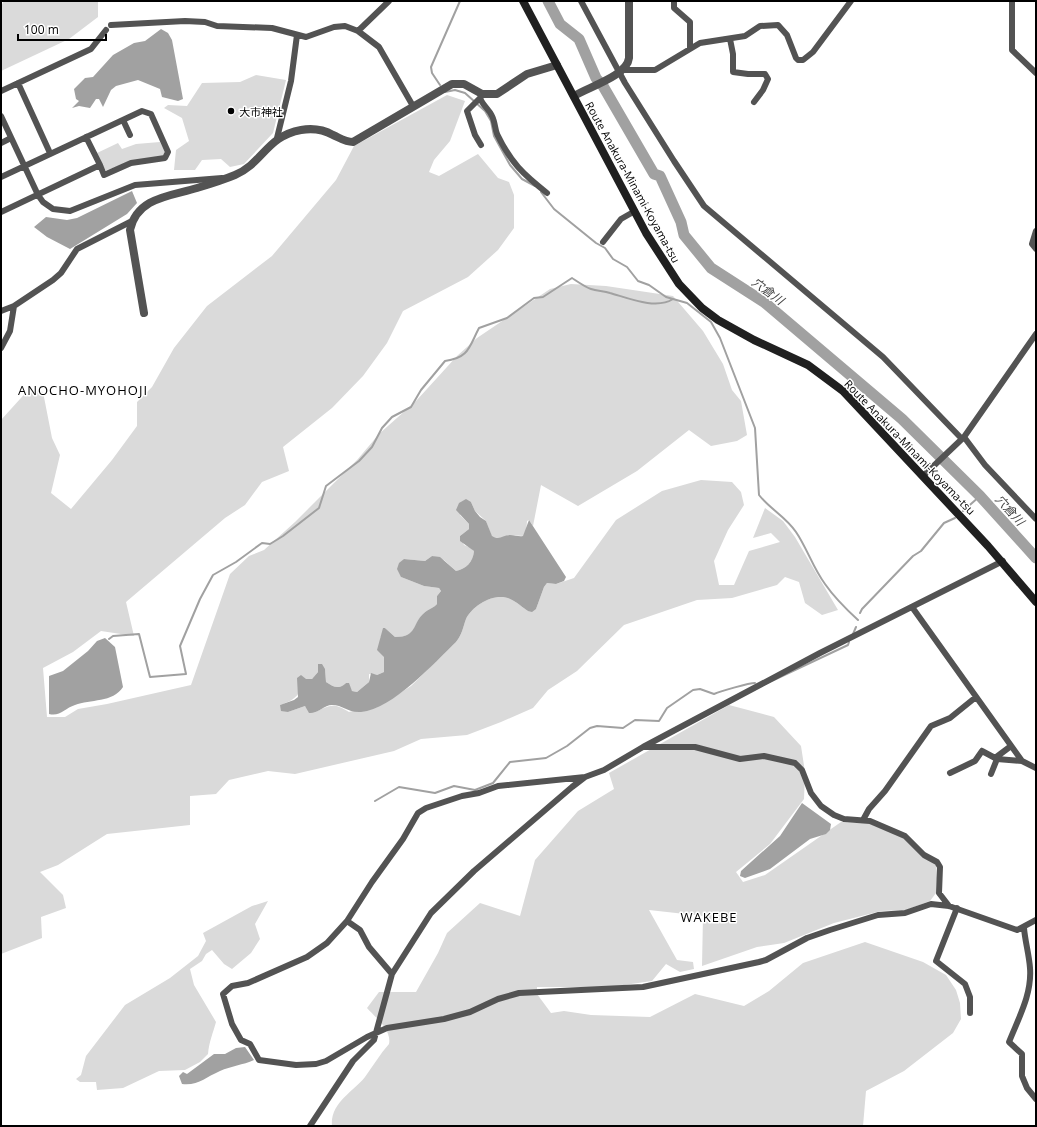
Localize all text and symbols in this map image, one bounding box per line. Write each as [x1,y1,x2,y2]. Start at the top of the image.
scale bar [18,16,106,42]
text: 100 m [24,21,59,38]
street label: Route Anakura-Minami-Koyama-tsu [582,99,684,265]
place label: 大市神社 [239,104,283,119]
marker: 大市神社 [226,106,236,116]
water label: 穴倉川 [748,274,789,310]
street label: Route Anakura-Minami-Koyama-tsu [841,376,979,518]
district label: ANOCHO-MYOHOJI [18,381,148,399]
water label: 穴倉川 [992,491,1030,531]
district label: WAKEBE [680,908,738,926]

